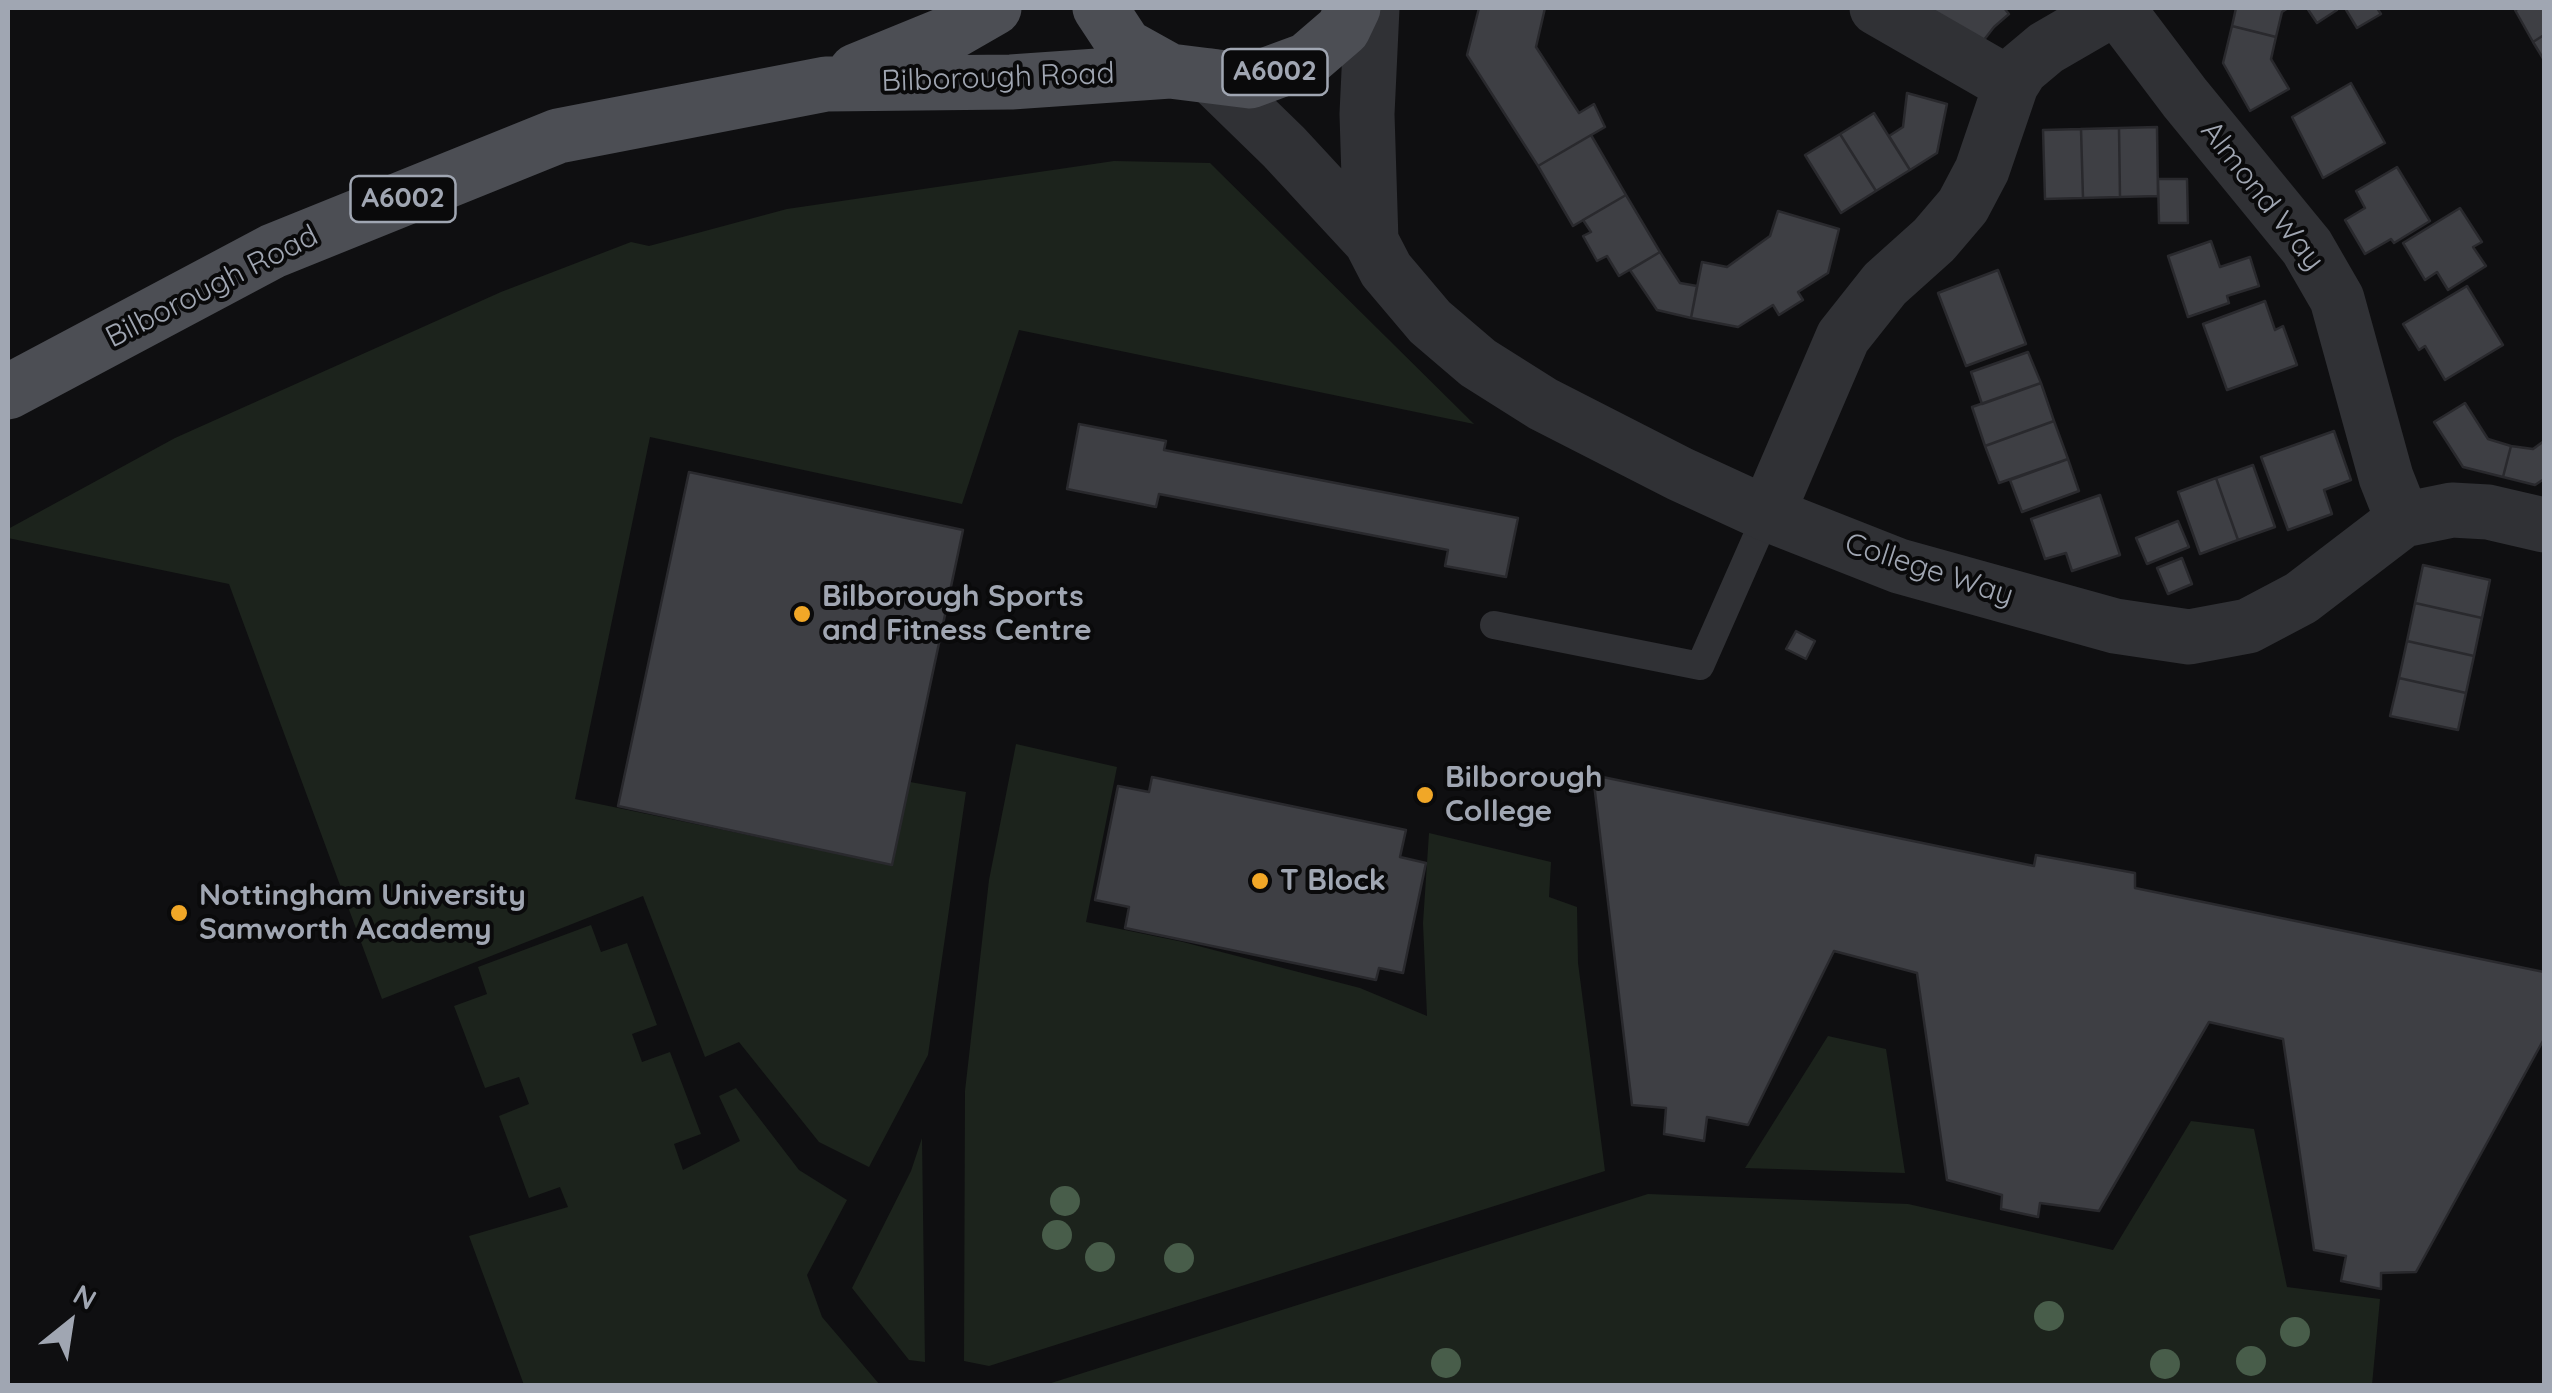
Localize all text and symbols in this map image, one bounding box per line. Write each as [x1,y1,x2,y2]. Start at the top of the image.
road number: A6002 [1222,49,1328,95]
street label: Bilborough Road [881,56,1115,100]
street label: Almond Way [2193,114,2331,278]
road number: A6002 [350,176,456,222]
street label: Bilborough Road [100,218,324,356]
street label: College Way [1840,526,2018,614]
place label: Bilborough Sports and Fitness Centre [822,579,1092,650]
marker: Bilborough Sports and Fitness Centre [791,603,813,625]
place label: Bilborough College [1445,760,1602,830]
marker: Bilborough College [1414,784,1436,806]
place label: T Block [1280,863,1386,899]
marker: T Block [1249,870,1271,892]
place label: Nottingham University Samworth Academy [199,878,526,948]
marker: Nottingham University Samworth Academy [168,902,190,924]
north arrow [20,1273,120,1373]
text: N [68,1276,103,1317]

